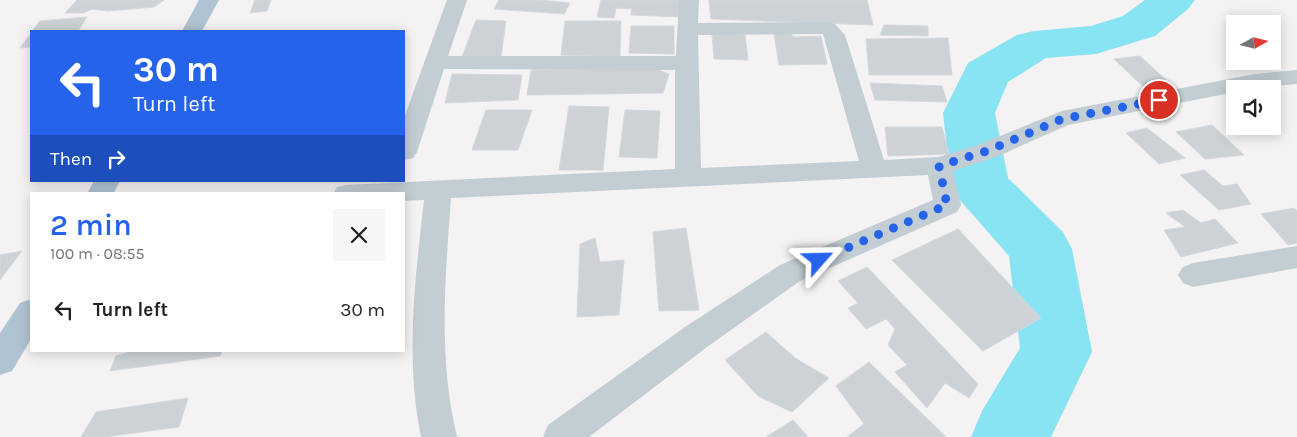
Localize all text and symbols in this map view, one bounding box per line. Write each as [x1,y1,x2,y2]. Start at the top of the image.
north arrow [1226,15,1281,70]
map controls [1226,15,1281,135]
text: 30 m [133,49,219,90]
icon: left [50,50,115,115]
pin [1138,79,1180,121]
button: sound [1226,80,1281,135]
icon: arrive [1145,86,1173,114]
text: Turn left [133,91,216,117]
icon: right [102,145,130,173]
text: Then [50,148,92,170]
text: 2 min [50,207,132,243]
button: close [333,209,385,261]
position arrow [792,233,844,285]
text: 100 m · 08:55 [50,244,145,263]
icon: left [50,296,78,324]
text: Turn left [93,299,168,321]
text: 30 m [340,299,385,321]

